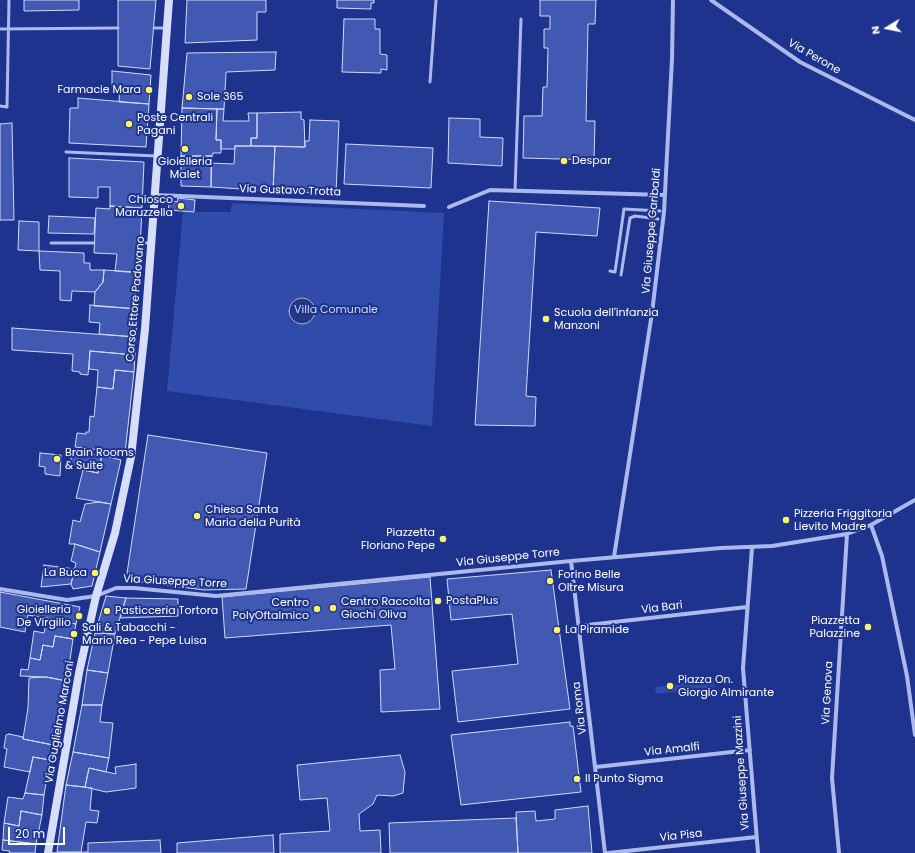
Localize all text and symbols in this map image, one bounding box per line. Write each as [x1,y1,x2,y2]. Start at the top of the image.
north arrow [867,8,907,48]
text: N [867,25,884,36]
street label: Via Perone [785,37,843,77]
place label: Farmacie Mara [58,83,141,97]
marker: Farmacie Mara [144,85,154,95]
place label: Sole 365 [197,90,243,104]
marker: Sole 365 [184,92,194,102]
place label: Poste Centrali Pagani [137,111,213,137]
marker: Poste Centrali Pagani [124,119,134,129]
marker: Gioielleria Malet [180,144,190,154]
place label: Despar [572,154,611,168]
place label: Gioielleria Malet [158,155,212,181]
marker: Despar [559,156,569,166]
street label: Via Giuseppe Garibaldi [640,167,664,295]
street label: Via Gustavo Trotta [239,183,341,199]
place label: Chiosco Maruzzella [115,193,173,219]
marker: Chiosco Maruzzella [176,201,186,211]
street label: Corso Ettore Padovano [124,236,148,362]
park label: Villa Comunale [294,303,378,317]
place label: Scuola dell'infanzia Manzoni [554,306,659,332]
marker: Scuola dell'infanzia Manzoni [541,314,551,324]
place label: Brain Rooms & Suite [65,446,134,472]
marker: Brain Rooms & Suite [52,454,62,464]
place label: Chiesa Santa Maria della Purità [205,503,301,529]
place label: Pizzeria Friggitoria Lievito Madre [794,507,892,533]
marker: Chiesa Santa Maria della Purità [192,511,202,521]
marker: Pizzeria Friggitoria Lievito Madre [781,515,791,525]
place label: Piazzetta Floriano Pepe [361,526,435,552]
marker: Piazzetta Floriano Pepe [438,534,448,544]
street label: Via Giuseppe Torre [456,546,560,570]
place label: La Buca [44,566,87,580]
marker: La Buca [90,568,100,578]
place label: Forino Belle Oltre Misura [558,568,624,594]
street label: Via Giuseppe Torre [123,573,227,591]
marker: Forino Belle Oltre Misura [545,576,555,586]
place label: PostaPlus [446,594,498,608]
place label: Centro Raccolta Giochi Oliva [341,595,430,621]
place label: Centro PolyOftalmico [233,596,309,622]
marker: PostaPlus [433,596,443,606]
street label: Via Bari [641,599,683,617]
place label: Gioielleria De Virgilio [17,603,71,629]
marker: Centro Raccolta Giochi Oliva [328,603,338,613]
place label: Pasticceria Tortora [115,604,218,618]
marker: Centro PolyOftalmico [312,604,322,614]
marker: Pasticceria Tortora [102,606,112,616]
marker: Gioielleria De Virgilio [74,611,84,621]
place label: Piazzetta Palazzine [809,614,860,640]
place label: Sali & Tabacchi - Mario Rea - Pepe Luisa [82,621,207,647]
marker: Piazzetta Palazzine [863,622,873,632]
place label: La Piramide [565,623,629,637]
marker: La Piramide [552,625,562,635]
marker: Sali & Tabacchi - Mario Rea - Pepe Luisa [69,629,79,639]
street label: Via Guglielmo Marconi [43,660,77,784]
street label: Via Genova [820,661,836,725]
place label: Piazza On. Giorgio Almirante [678,673,774,699]
street label: Via Roma [570,681,590,735]
marker: Piazza On. Giorgio Almirante [665,681,675,691]
street label: Via Giuseppe Mazzini [731,715,753,831]
street label: Via Amalfi [644,741,700,759]
place label: Il Punto Sigma [585,772,663,786]
marker: Il Punto Sigma [572,774,582,784]
scale bar [10,819,67,845]
text: 20 m [15,825,45,842]
street label: Via Pisa [659,827,703,845]

